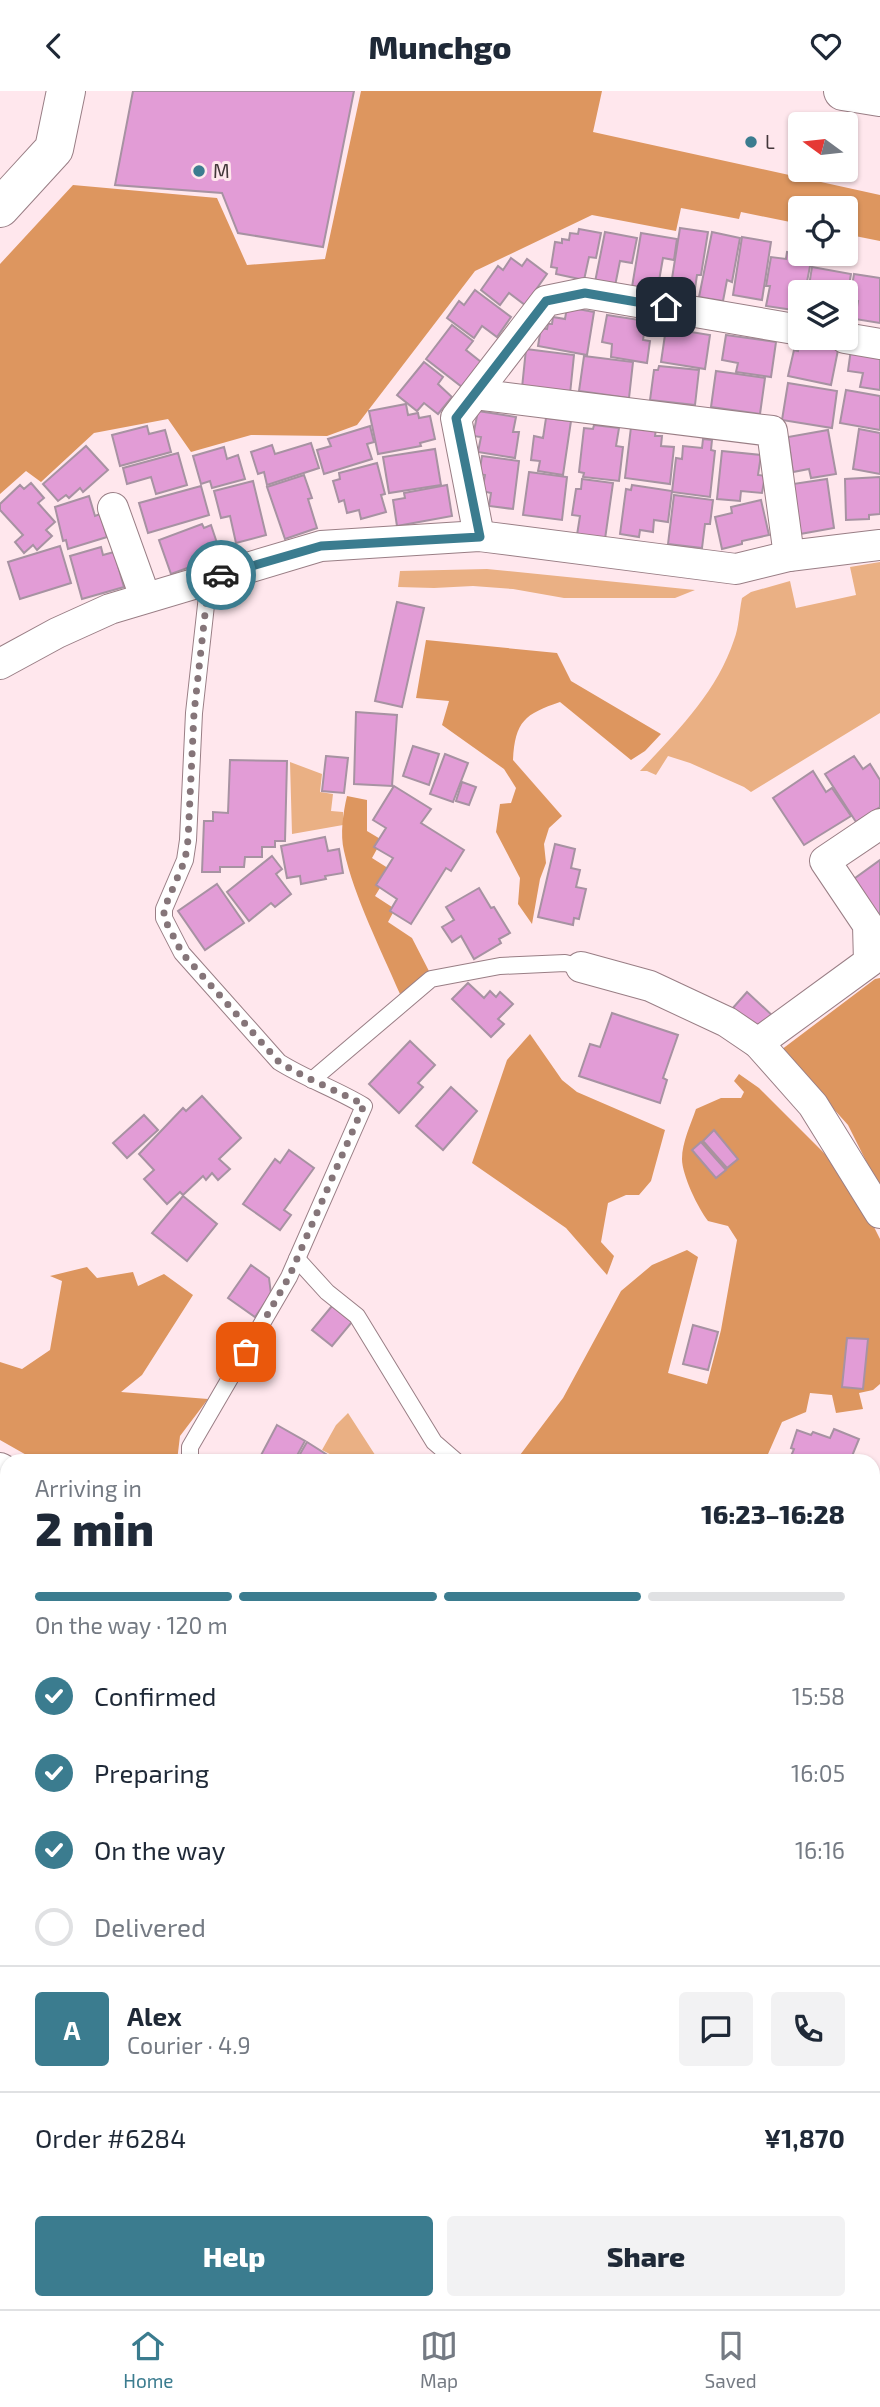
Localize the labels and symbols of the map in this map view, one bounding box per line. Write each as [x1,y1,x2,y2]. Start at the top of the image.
north arrow [788,112,858,182]
place label: L [765,130,775,153]
marker: L [743,134,759,150]
place label: M [213,159,230,182]
marker: M [191,163,207,179]
pin [636,277,696,337]
courier [186,540,256,610]
pin [216,1322,276,1382]

